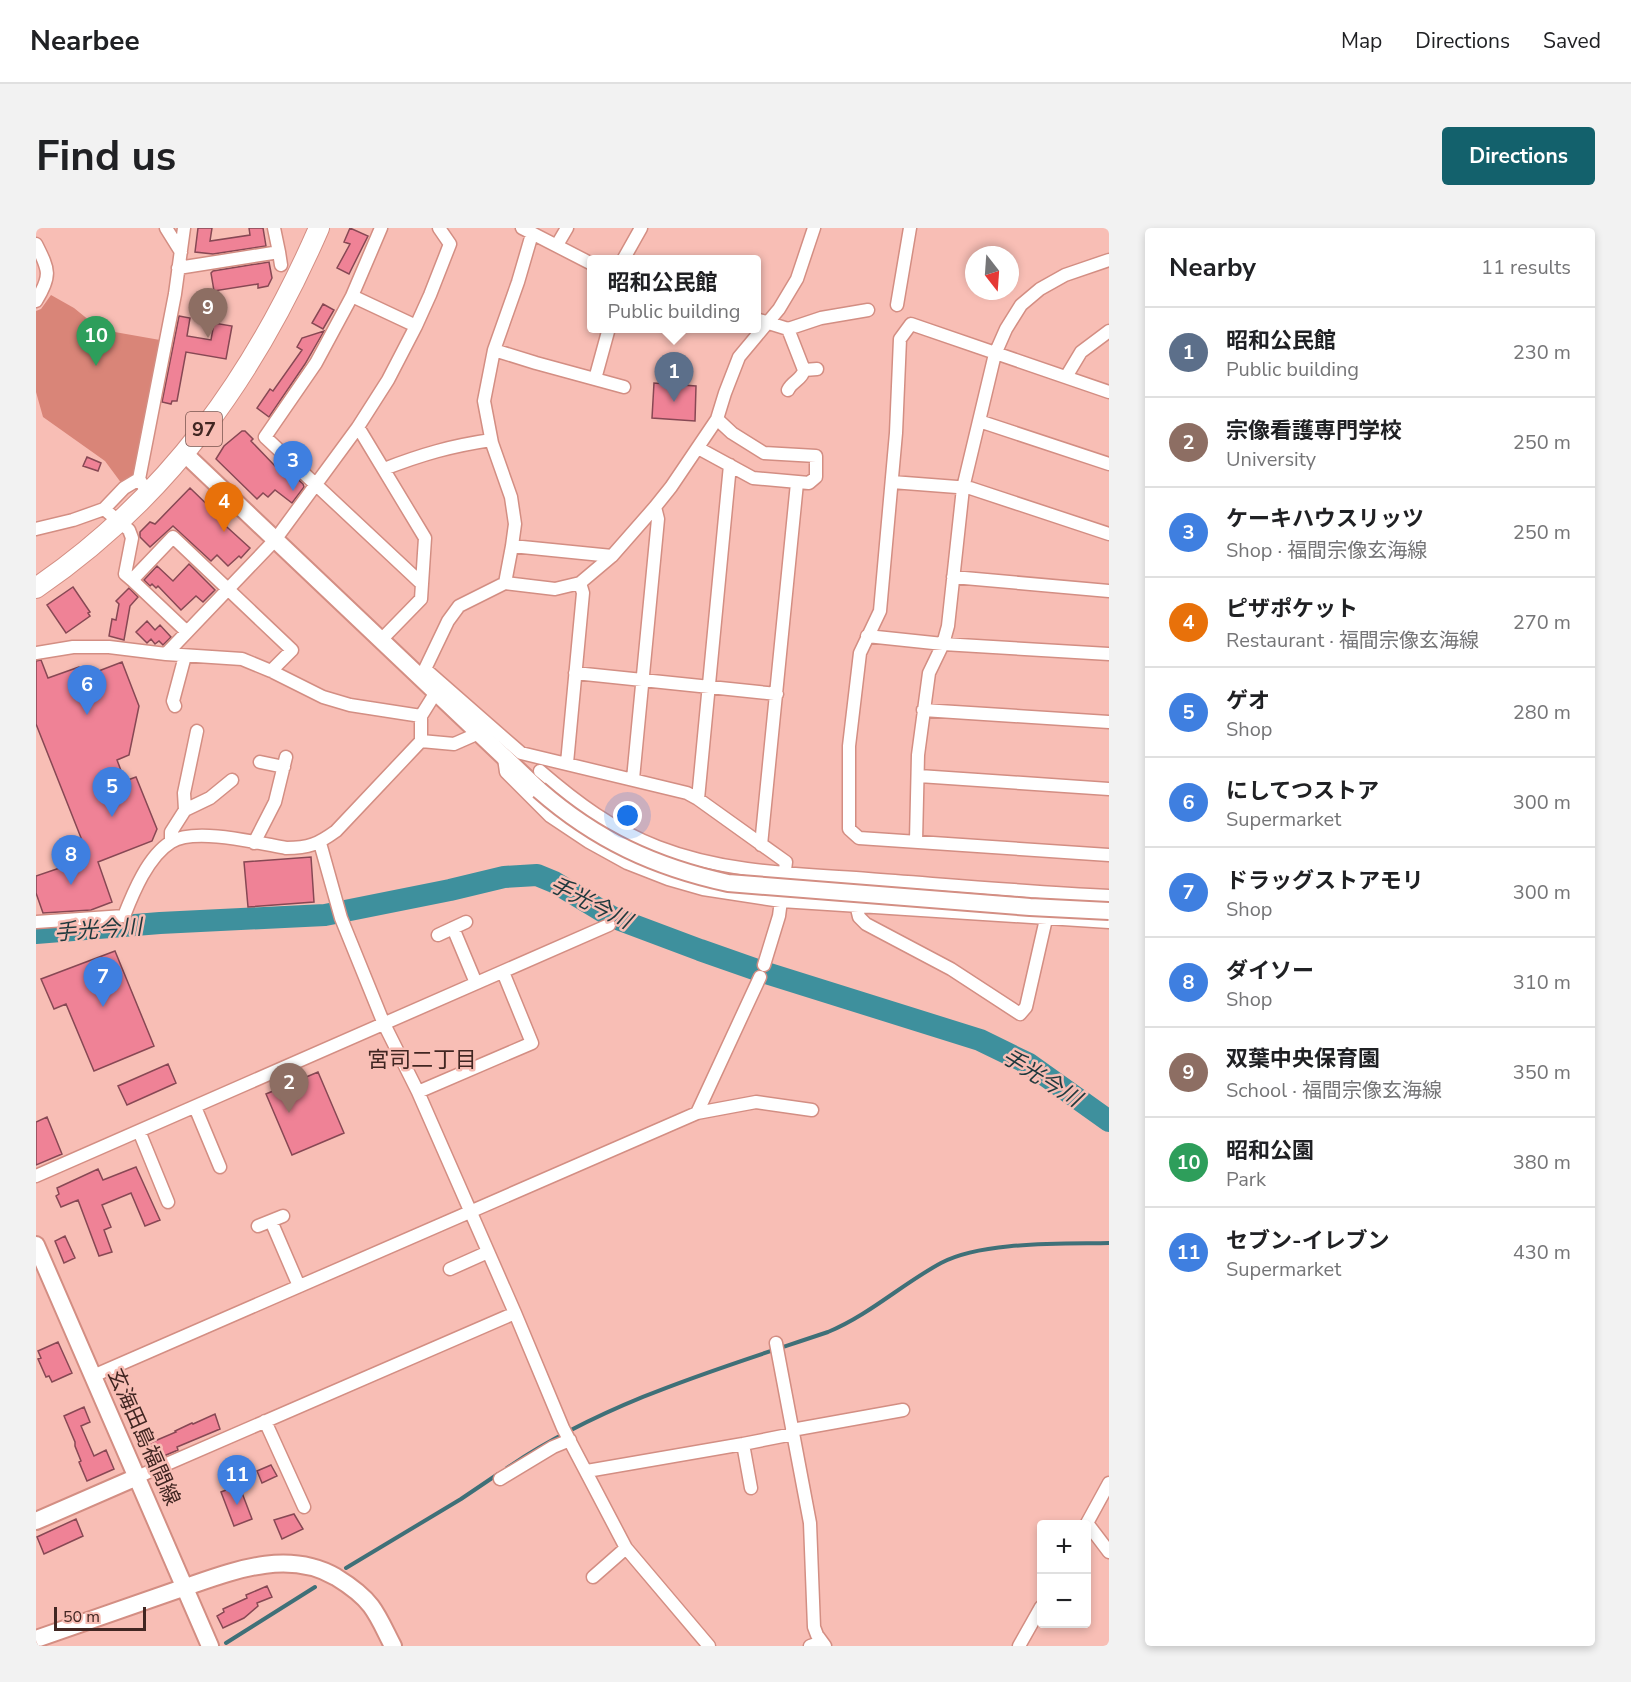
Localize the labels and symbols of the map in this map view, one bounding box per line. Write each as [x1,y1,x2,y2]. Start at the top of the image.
north arrow [965,246,1019,300]
pin: 9 [188,288,228,338]
pin: 10 [76,316,116,366]
pin: 1 [654,352,694,402]
road number: 97 [186,412,222,446]
pin: 3 [274,442,312,491]
pin: 4 [204,482,243,532]
pin: 6 [68,666,106,715]
pin: 5 [92,768,132,817]
your location [613,801,642,830]
pin: 8 [51,836,90,885]
water label: 手光今川 [545,870,638,937]
water label: 手光今川 [53,912,145,948]
pin: 7 [84,958,122,1007]
water label: 手光今川 [996,1042,1088,1115]
district label: 宮司二丁目 [367,1045,477,1075]
pin: 2 [270,1064,308,1113]
street label: 玄海田島福間線 [101,1364,187,1510]
pin: 11 [218,1456,256,1505]
scale bar [54,1604,146,1632]

